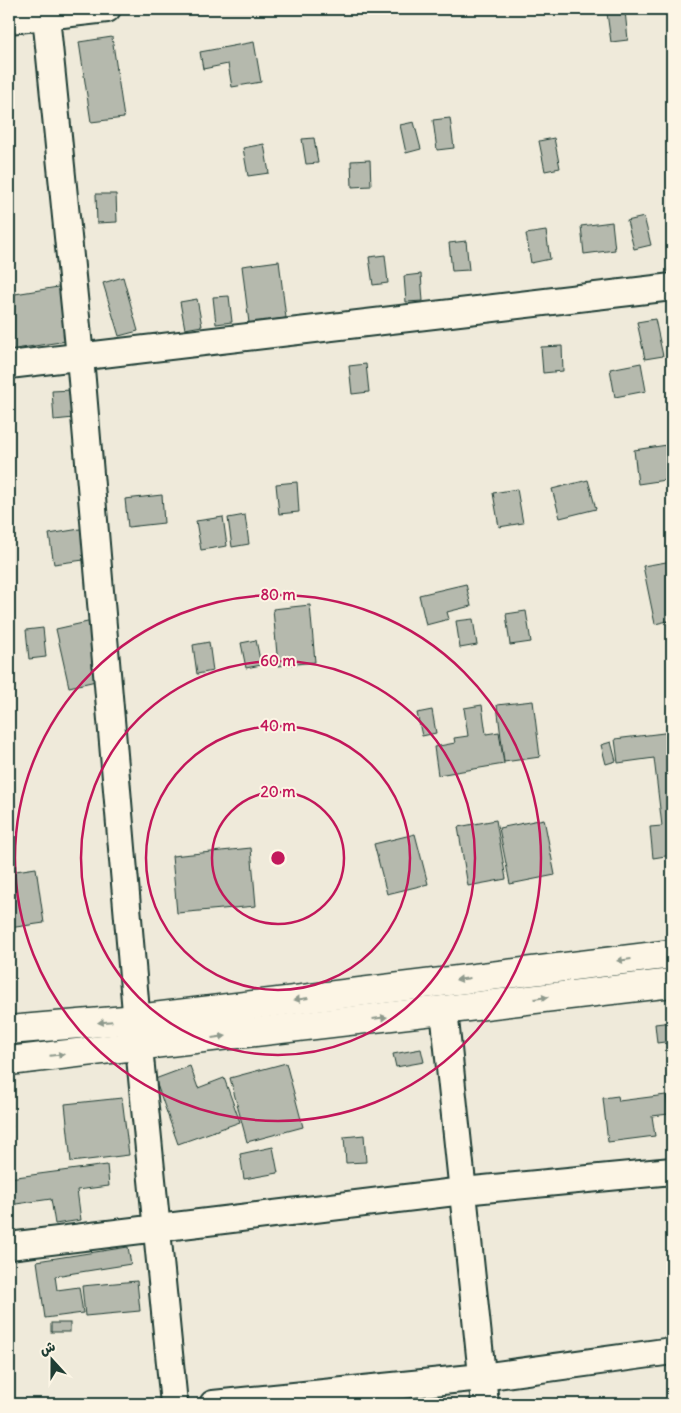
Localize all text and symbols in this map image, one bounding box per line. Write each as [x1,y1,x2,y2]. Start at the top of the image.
text: 80 m [260,585,296,604]
text: 60 m [260,651,296,670]
text: 40 m [260,716,296,735]
text: 20 m [261,782,295,801]
centre of rings [269,849,287,867]
one-way arrow [616,956,632,964]
one-way arrow [454,976,470,984]
one-way arrow [534,994,550,1002]
one-way arrow [293,995,309,1003]
one-way arrow [372,1014,388,1022]
one-way arrow [97,1018,113,1026]
one-way arrow [211,1033,227,1041]
one-way arrow [50,1051,66,1059]
north arrow [28,1336,78,1386]
text: ش [37,1337,58,1359]

